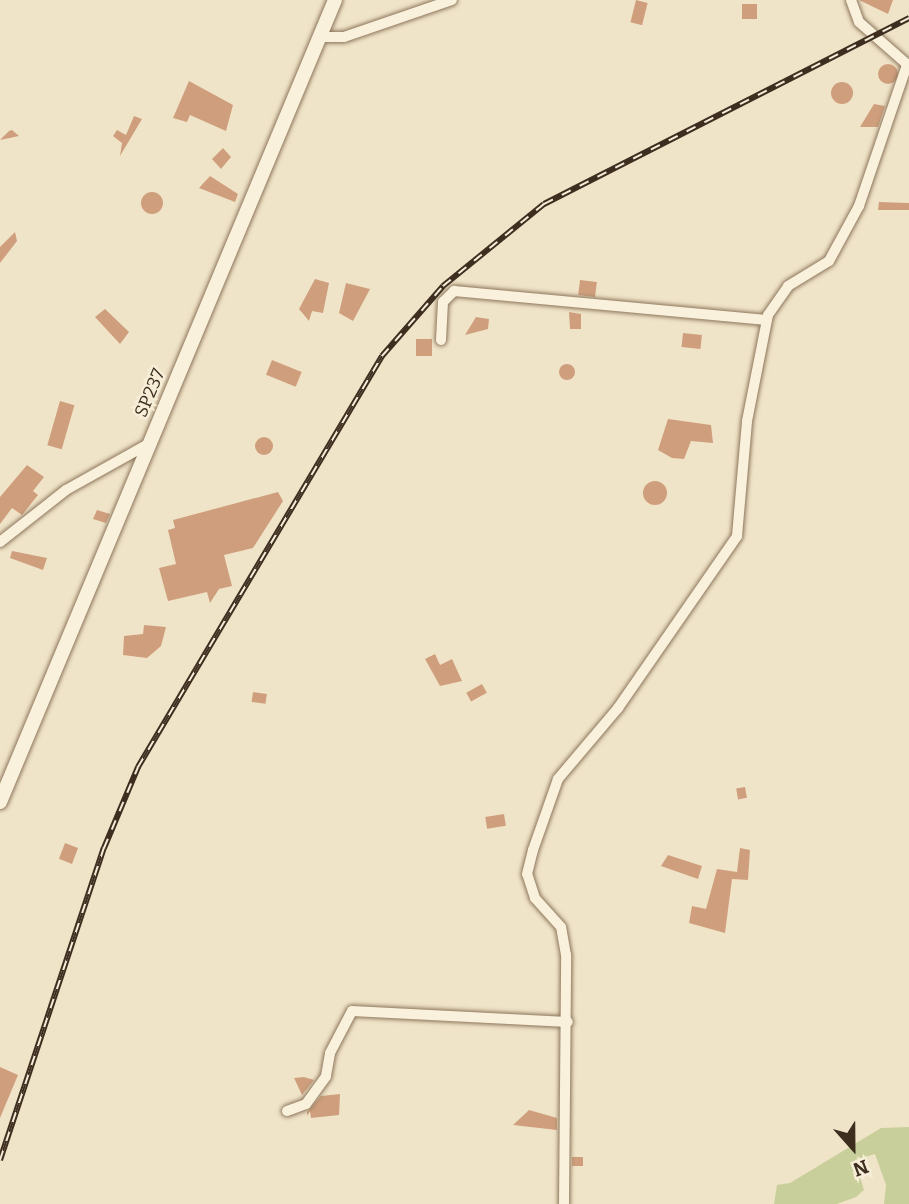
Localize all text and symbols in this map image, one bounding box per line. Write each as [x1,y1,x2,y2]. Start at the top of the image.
street label: SP237 [130,366,170,420]
north arrow [818,1113,888,1183]
text: N [850,1155,872,1181]

